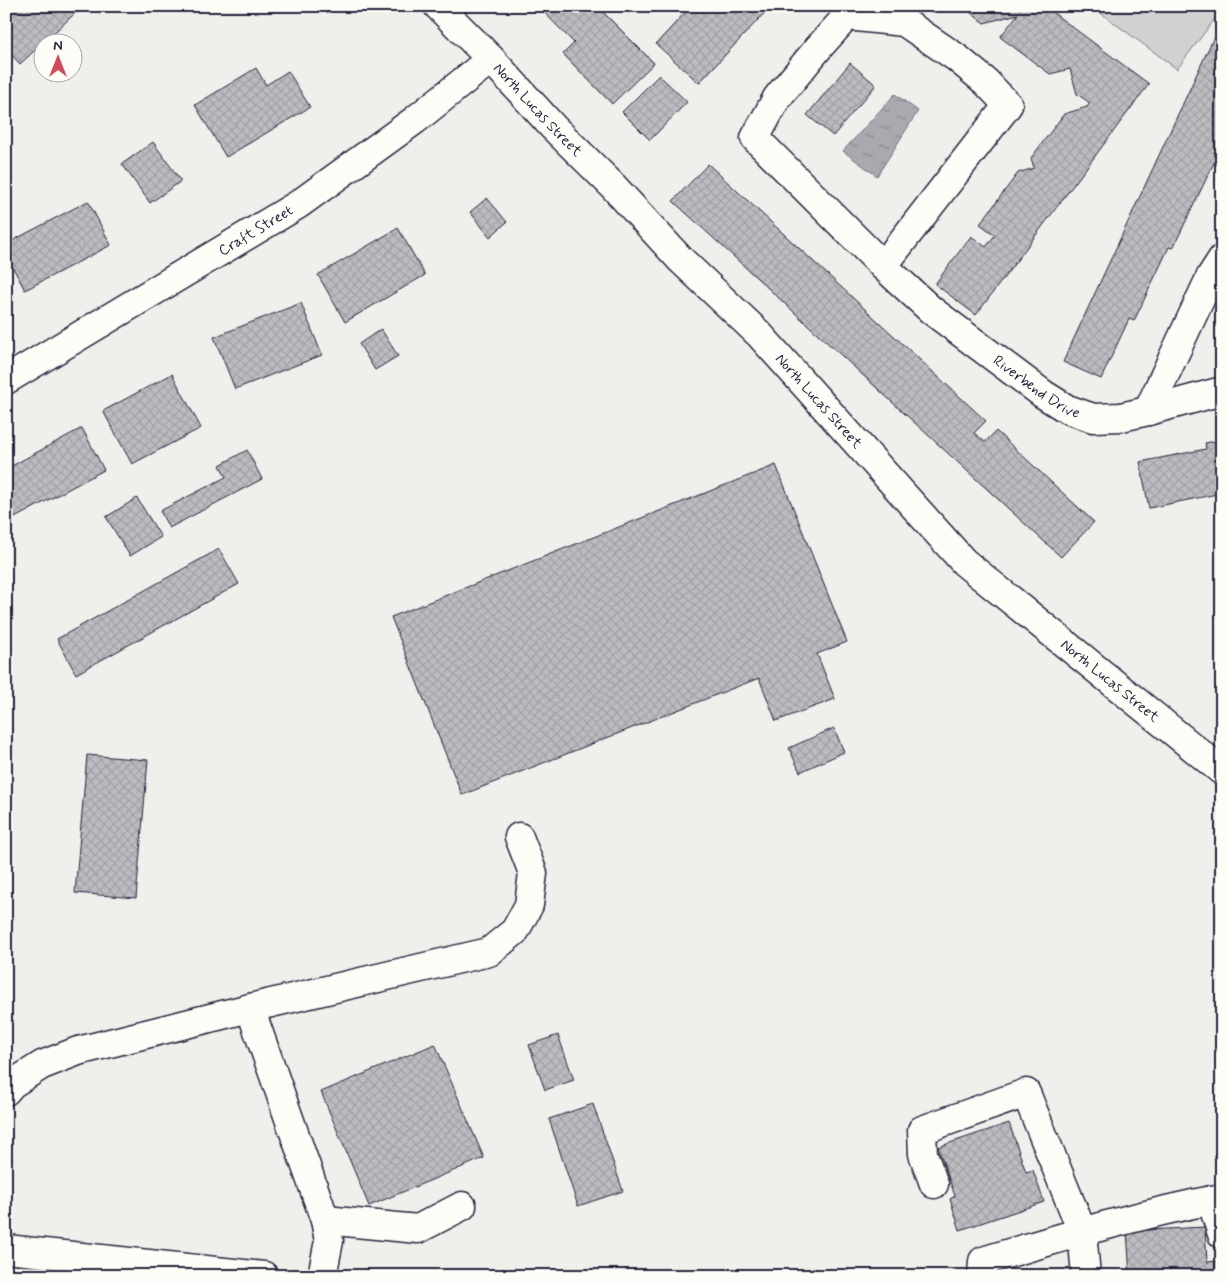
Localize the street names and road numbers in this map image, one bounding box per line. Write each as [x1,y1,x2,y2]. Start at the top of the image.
street label: North Lucas Street [488,59,586,162]
street label: Craft Street [215,201,297,261]
street label: North Lucas Street [770,350,867,454]
street label: Riverbend Drive [989,351,1083,424]
street label: North Lucas Street [1056,635,1163,727]

